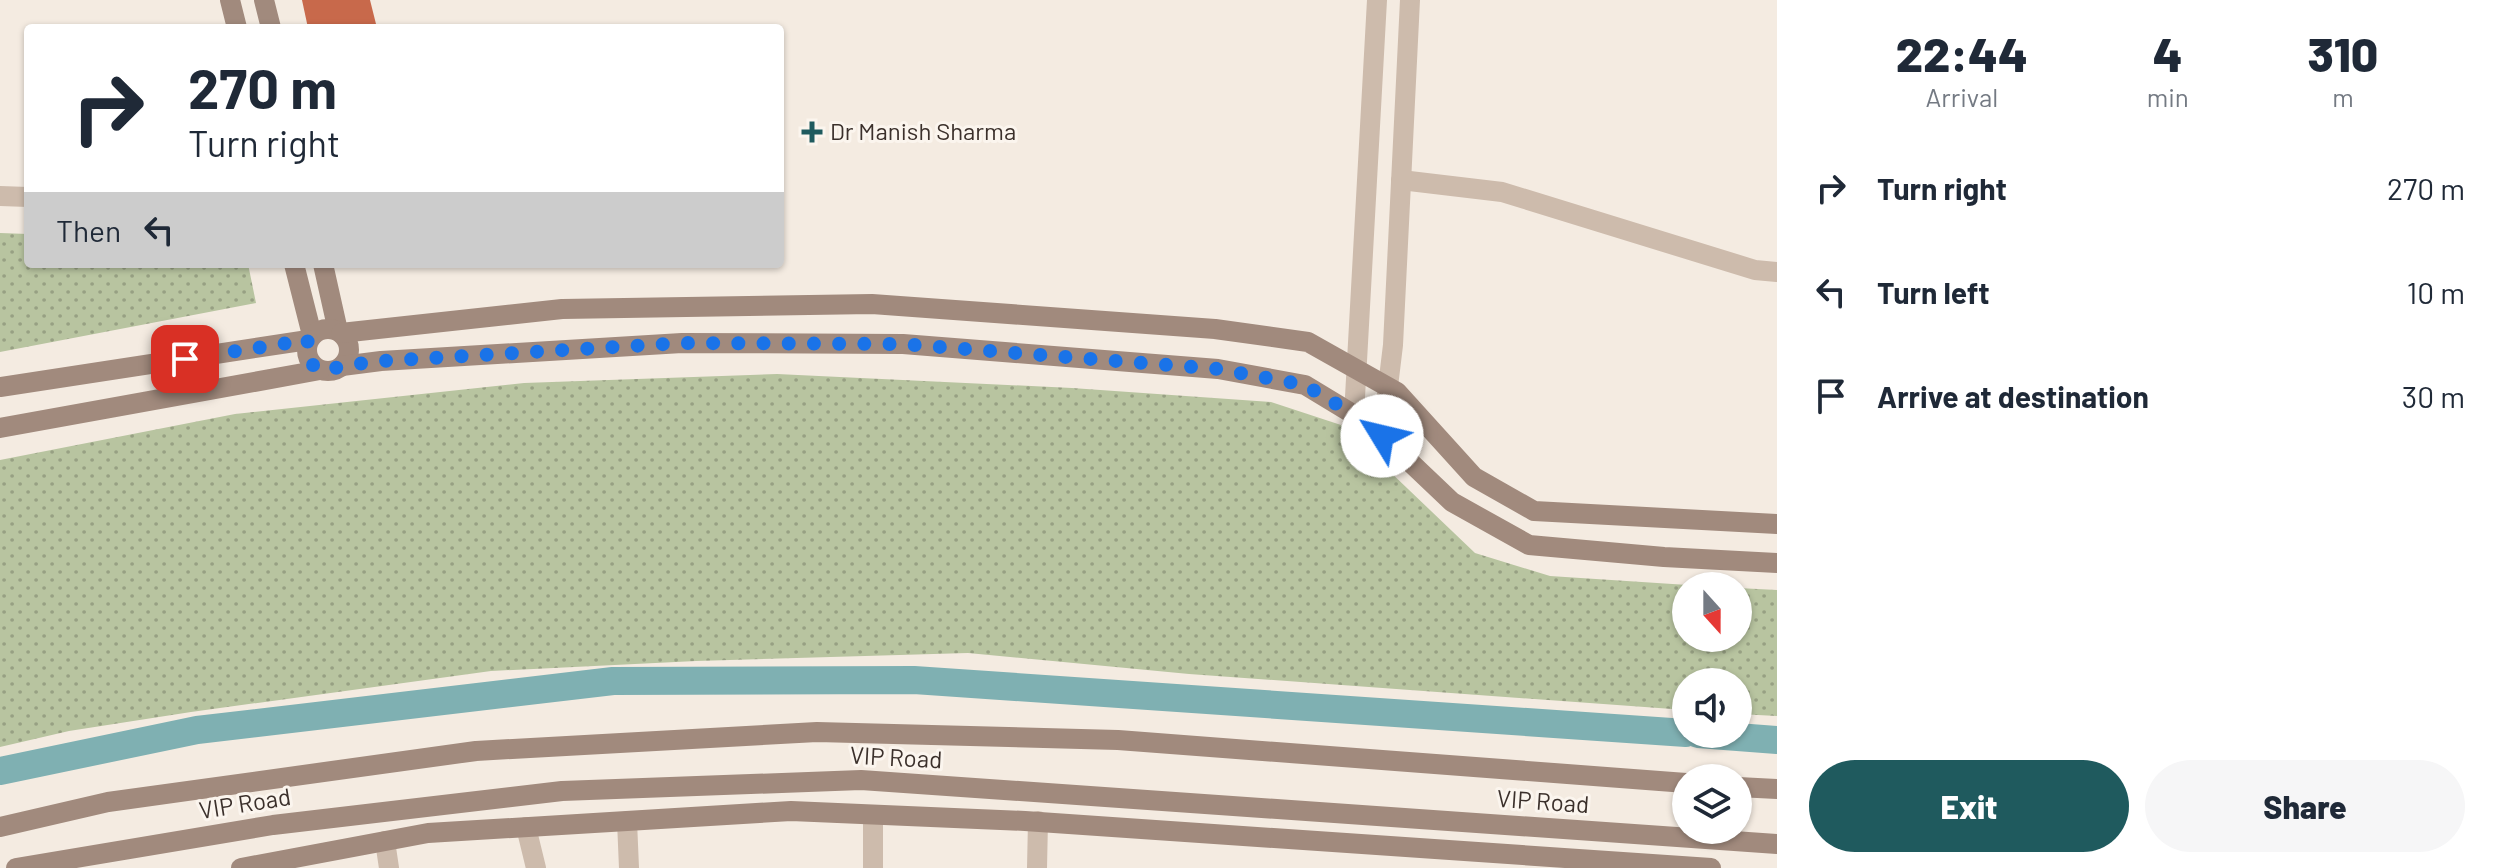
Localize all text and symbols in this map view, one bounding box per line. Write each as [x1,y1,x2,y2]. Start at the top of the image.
text: 22:44 [1896,24,2028,82]
text: 4 [2153,24,2183,82]
text: 310 [2308,24,2378,82]
text: 270 m [188,53,337,120]
icon: right [56,56,160,160]
text: Arrival [1926,81,1998,112]
text: min [2147,81,2189,112]
text: m [2332,81,2354,112]
place label: Dr Manish Sharma [830,116,1016,145]
text: Turn right [188,121,340,164]
marker: Dr Manish Sharma [801,121,823,143]
icon: right [1809,166,1853,210]
text: Turn right [1877,170,2007,206]
text: 270 m [2387,170,2465,206]
icon: left [137,208,181,252]
text: Then [56,212,121,248]
icon: left [1809,270,1853,314]
text: Turn left [1877,274,1990,310]
text: 10 m [2407,274,2465,310]
pin [151,325,219,393]
icon: arrive [163,337,207,381]
icon: arrive [1809,374,1853,418]
text: Arrive at destination [1877,378,2149,414]
text: 30 m [2402,378,2465,414]
position arrow [1340,394,1424,478]
north arrow [1672,572,1752,652]
map controls [1672,572,1752,844]
button: sound [1672,668,1752,748]
street label: VIP Road [849,740,943,773]
button: Exit [1809,760,2129,852]
button: Share [2145,760,2465,852]
button: layers [1672,764,1752,844]
street label: VIP Road [197,781,293,824]
street label: VIP Road [1496,783,1590,818]

